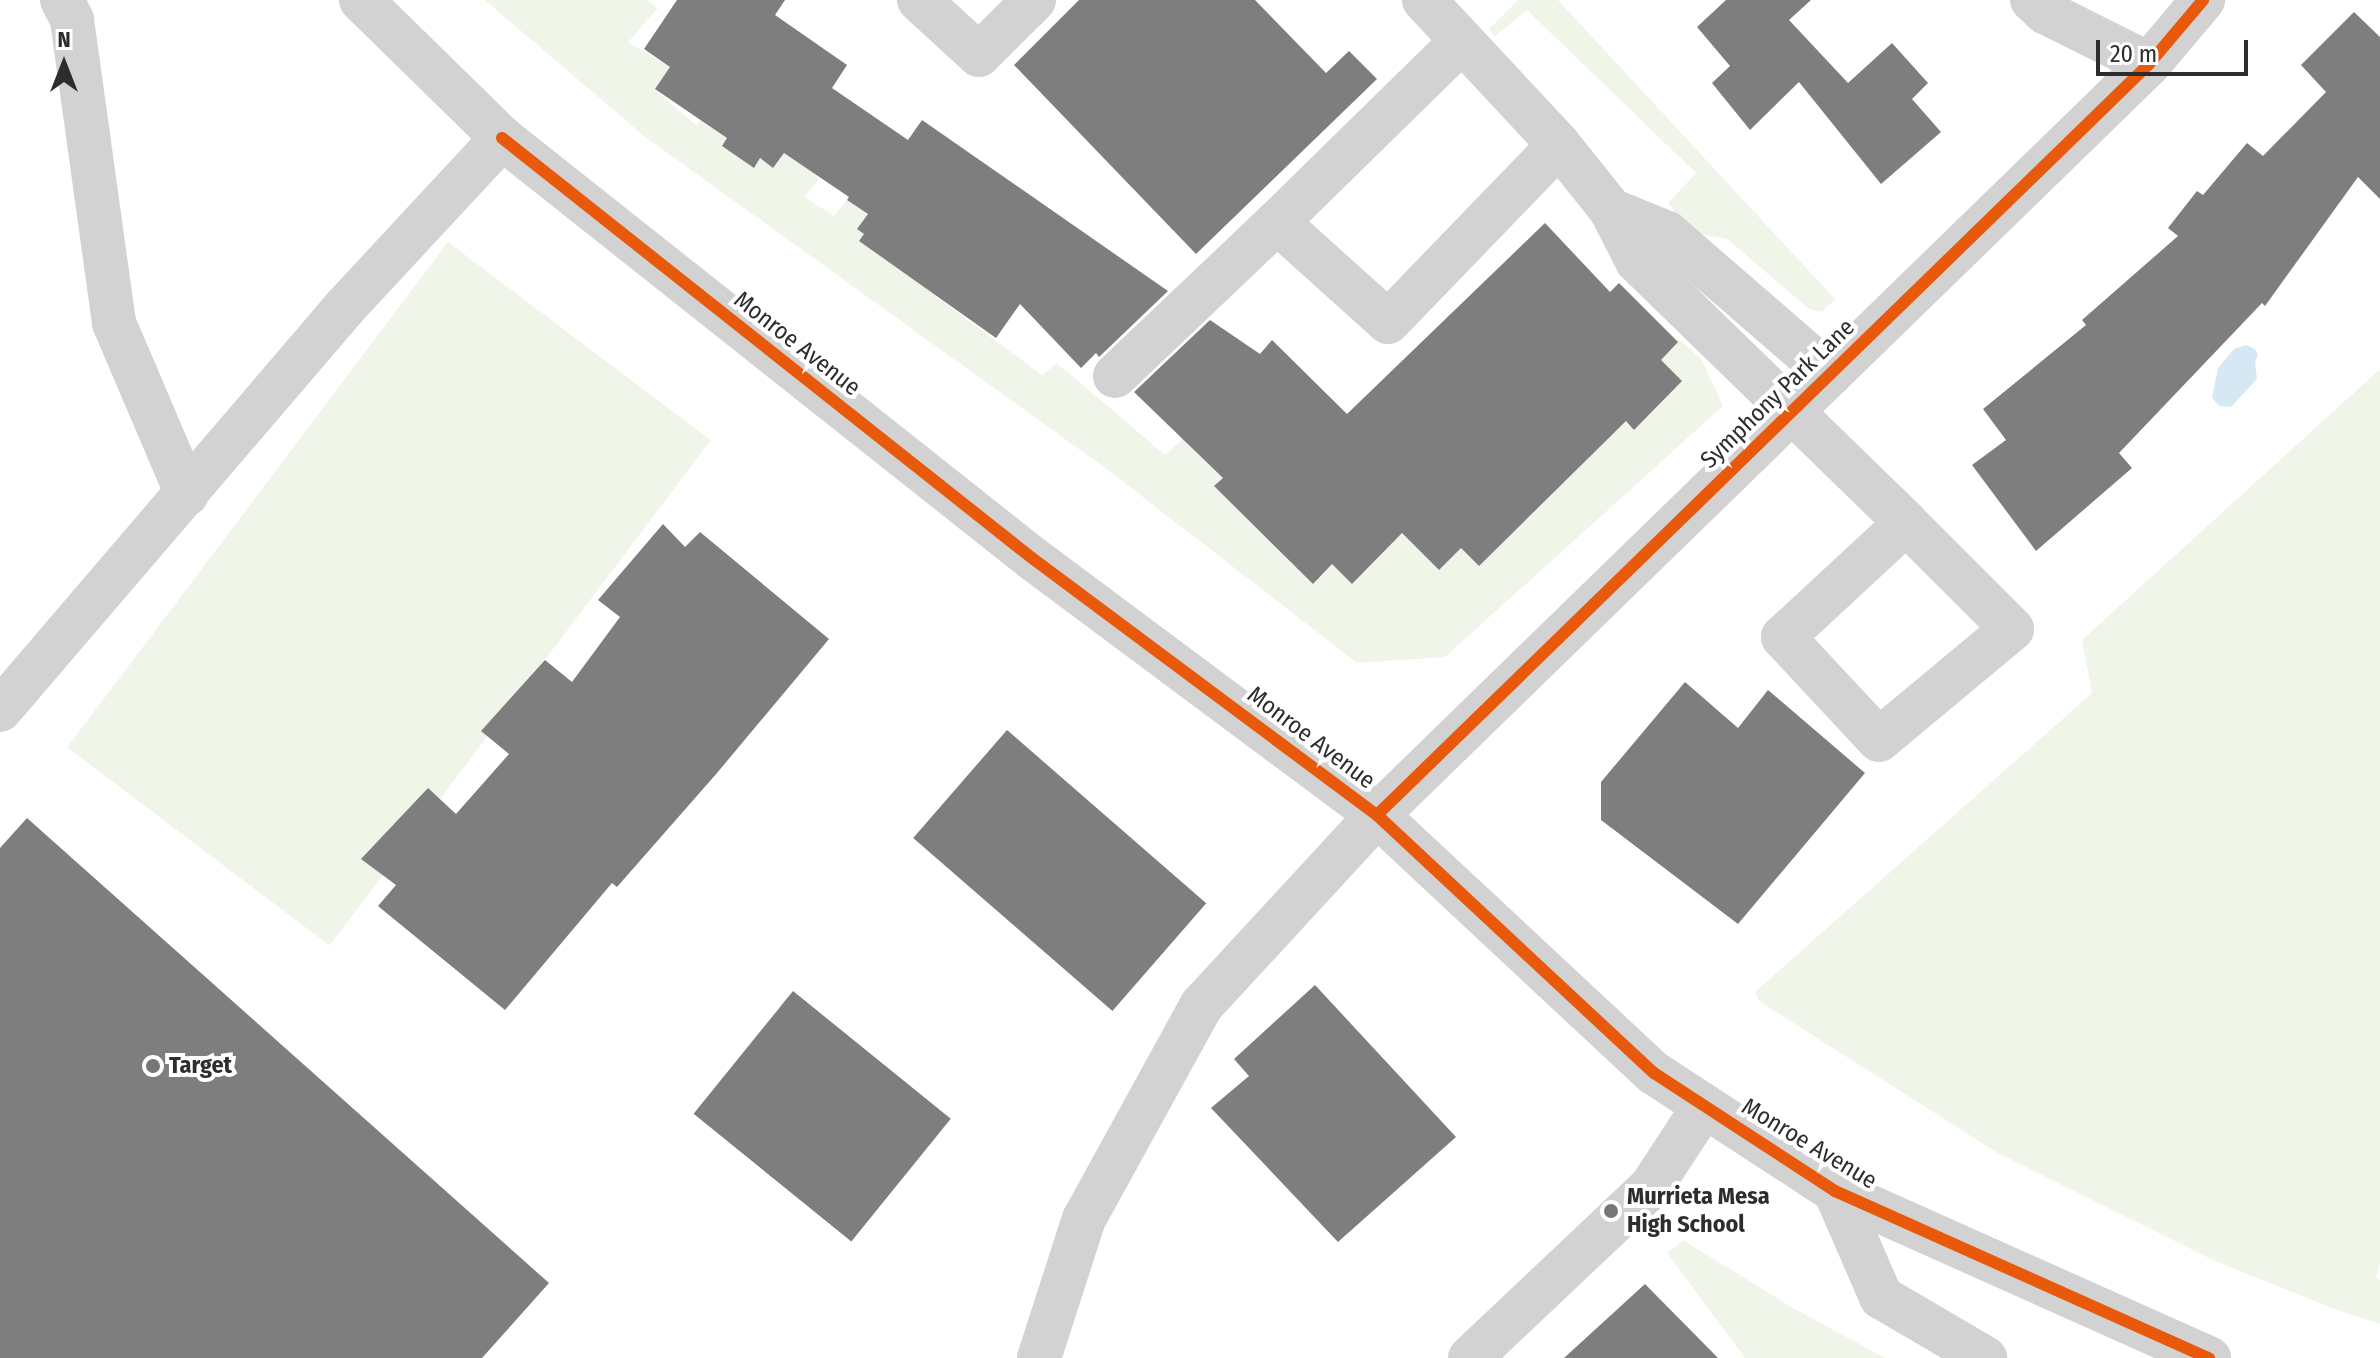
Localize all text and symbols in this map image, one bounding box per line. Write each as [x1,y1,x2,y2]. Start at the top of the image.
north arrow [24,24,104,104]
scale bar [2100,24,2252,74]
text: N [57,26,71,53]
text: 20 m [2110,40,2157,68]
street label: Monroe Avenue [728,286,866,402]
street label: Symphony Park Lane [1695,313,1861,475]
street label: Monroe Avenue [1242,681,1380,795]
place label: Target [169,1052,232,1080]
marker: Target [144,1057,162,1075]
street label: Monroe Avenue [1736,1092,1882,1196]
place label: Murrieta Mesa High School [1627,1183,1770,1239]
marker: Murrieta Mesa High School [1602,1202,1620,1220]

